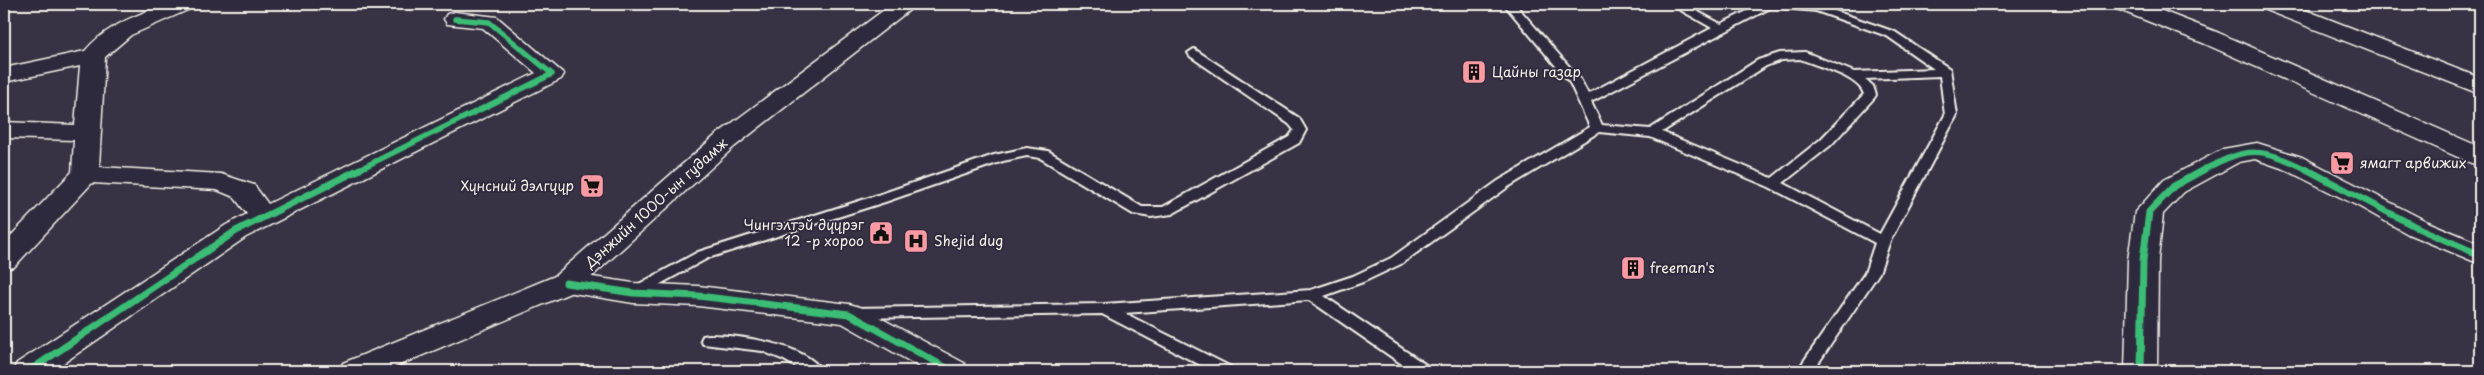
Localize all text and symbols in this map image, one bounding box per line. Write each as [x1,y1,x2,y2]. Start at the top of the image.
building icon: Цайны газар [1461,59,1487,85]
place label: Цайны газар [1492,61,1581,82]
street label: Дэнжийн 1000-ын гудамж [579,132,732,273]
supermarket icon: ямагт арвижих [2329,150,2355,176]
place label: ямагт арвижих [2360,152,2467,173]
supermarket icon: Хүнсний дэлгүүр [579,173,605,199]
place label: Хүнсний дэлгүүр [461,175,574,196]
place label: Чингэлтэй дүүрэг 12 -р хороо [744,214,865,251]
public building icon: Чингэлтэй дүүрэг 12 -р хороо [868,220,894,246]
hospital icon: Shejid dug [903,228,929,254]
place label: Shejid dug [934,230,1003,251]
building icon: freeman's [1620,255,1646,281]
place label: freeman's [1650,257,1715,278]

